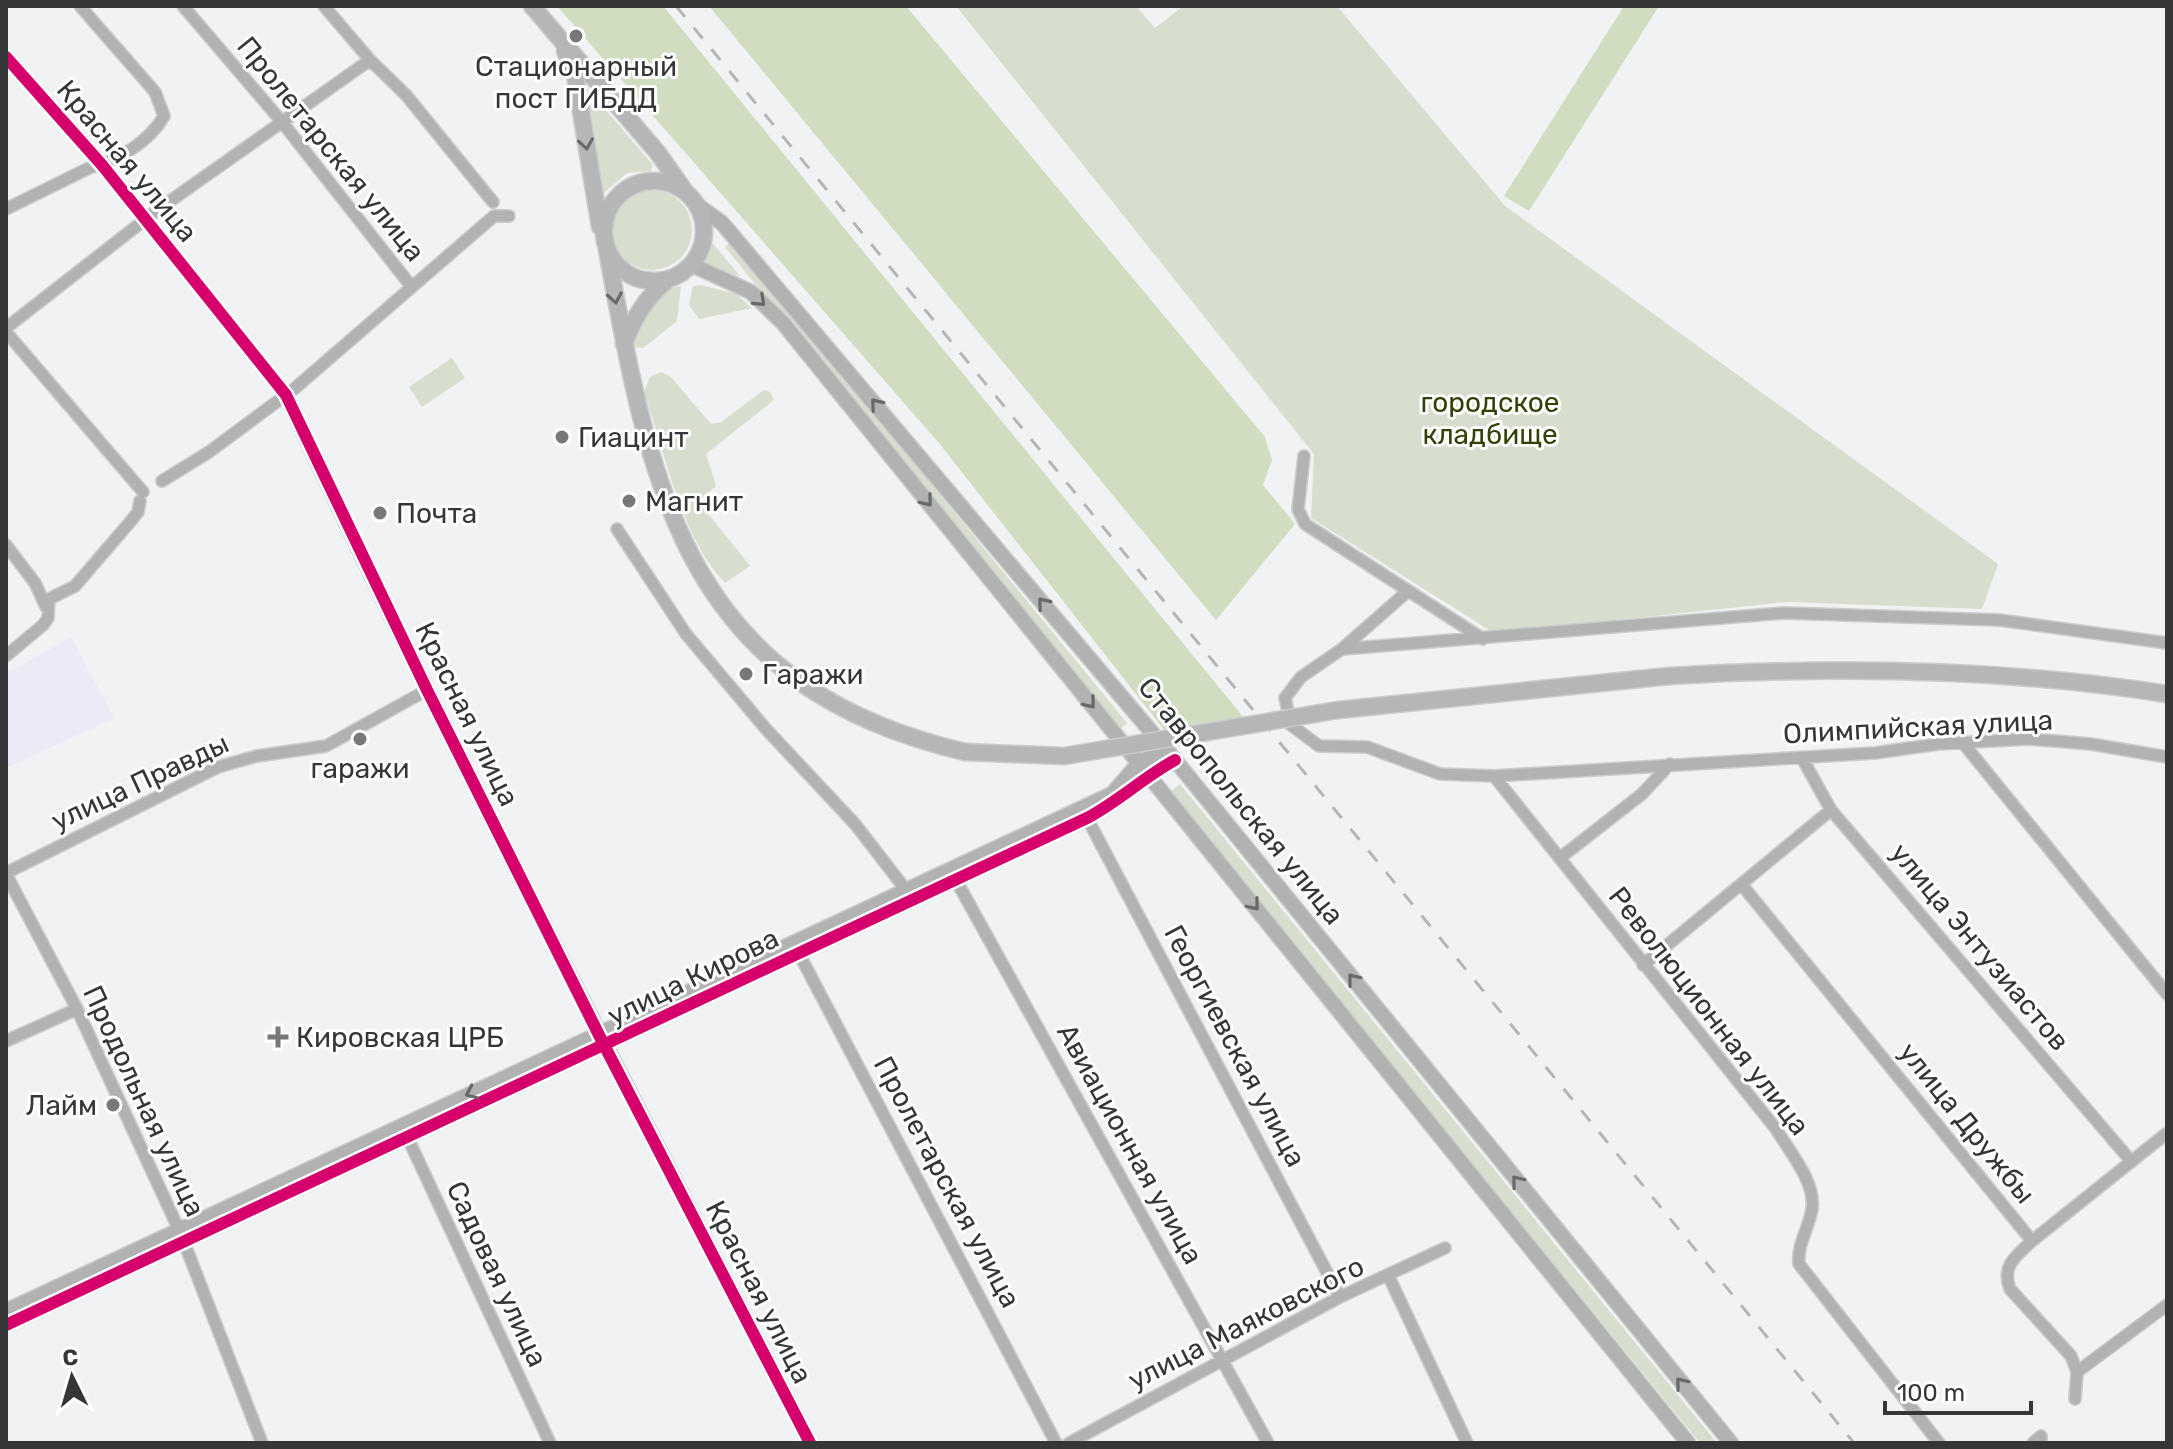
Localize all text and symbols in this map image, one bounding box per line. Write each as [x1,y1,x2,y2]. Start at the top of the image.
marker: Стационарный пост ГИБДД [567,27,585,45]
street label: Пролетарская улица [230,30,432,268]
place label: Стационарный пост ГИБДД [475,50,677,115]
street label: Красная улица [50,74,204,248]
one-way arrow [577,137,594,151]
one-way arrow [606,291,623,304]
one-way arrow [751,292,765,307]
park label: городское кладбище [1421,386,1559,451]
one-way arrow [871,399,886,414]
place label: Гиацинт [578,421,689,454]
marker: Гиацинт [553,428,571,446]
place label: Магнит [645,485,743,518]
one-way arrow [917,491,931,506]
marker: Магнит [620,492,638,510]
place label: Почта [396,497,477,530]
marker: Почта [371,504,389,522]
one-way arrow [1038,598,1053,613]
street label: Красная улица [408,617,526,811]
place label: Гаражи [762,658,864,691]
marker: Гаражи [737,665,755,683]
street label: Ставропольская улица [1131,671,1351,931]
one-way arrow [1080,694,1095,708]
street label: Олимпийская улица [1782,703,2054,751]
street label: улица Правды [46,727,234,837]
marker: гаражи [351,730,369,748]
place label: гаражи [310,752,410,785]
street label: улица Энтузиастов [1884,837,2076,1057]
street label: Революционная улица [1602,880,1816,1142]
one-way arrow [1244,896,1258,911]
street label: Георгиевская улица [1157,920,1313,1172]
street label: улица Кирова [602,921,784,1033]
one-way arrow [1349,973,1363,988]
street label: Продольная улица [76,980,212,1222]
street label: Авиационная улица [1050,1018,1210,1270]
place label: Кировская ЦРБ [296,1021,504,1054]
marker: Кировская ЦРБ [267,1026,289,1048]
street label: улица Дружбы [1892,1036,2042,1210]
street label: Пролетарская улица [867,1051,1027,1313]
one-way arrow [465,1083,480,1099]
place label: Лайм [26,1089,97,1122]
marker: Лайм [104,1096,122,1114]
one-way arrow [1513,1175,1527,1190]
street label: Садовая улица [440,1176,554,1372]
street label: Красная улица [699,1195,819,1389]
street label: улица Маяковского [1123,1249,1369,1397]
north arrow [32,1337,112,1417]
text: С [61,1343,79,1372]
scale bar [1885,1365,2031,1415]
one-way arrow [1677,1377,1691,1392]
text: 100 m [1897,1379,1965,1407]

